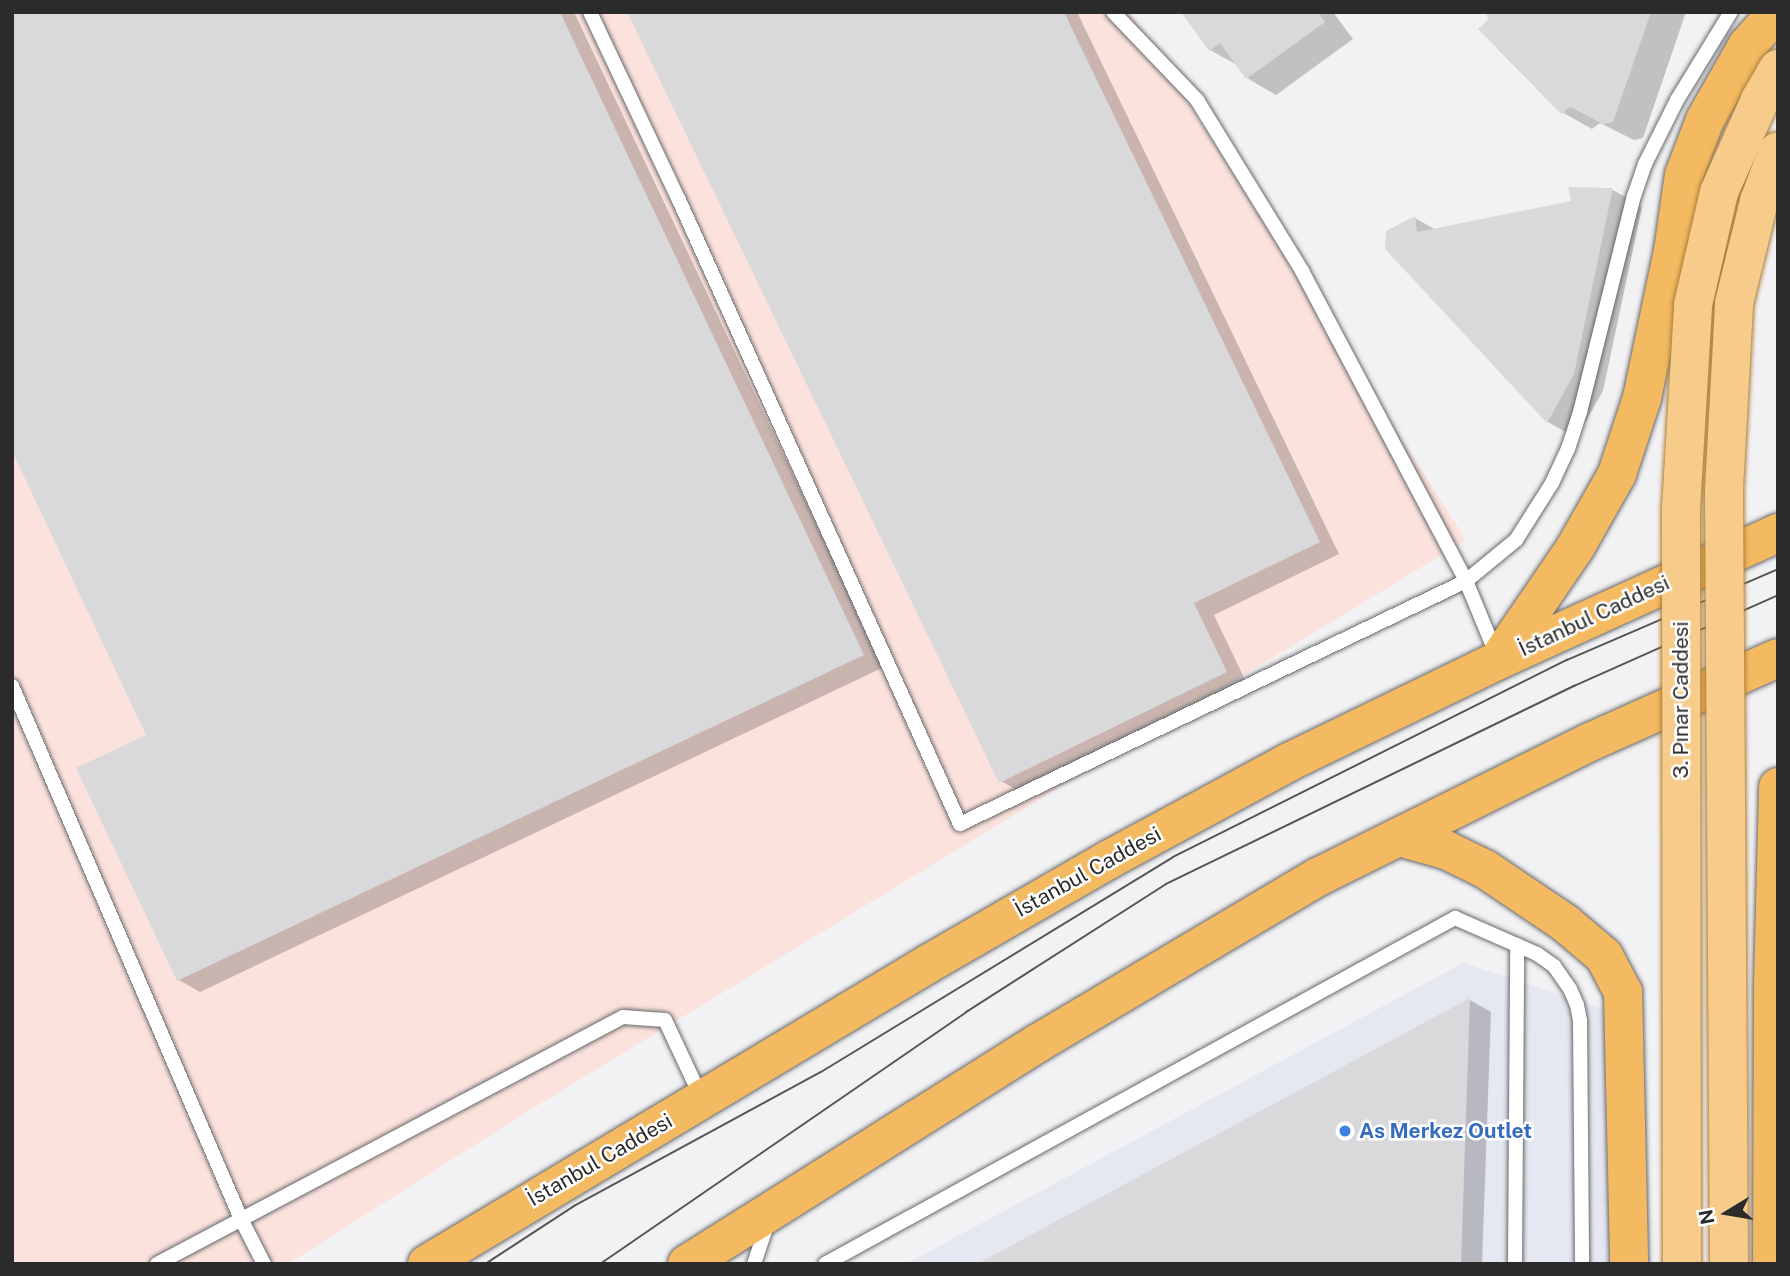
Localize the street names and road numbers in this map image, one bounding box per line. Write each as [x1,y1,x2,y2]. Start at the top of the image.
street label: İstanbul Caddesi [1515,570,1673,662]
street label: 3. Pınar Caddesi [1668,621,1694,779]
street label: İstanbul Caddesi [1011,821,1165,923]
street label: İstanbul Caddesi [523,1108,677,1212]

